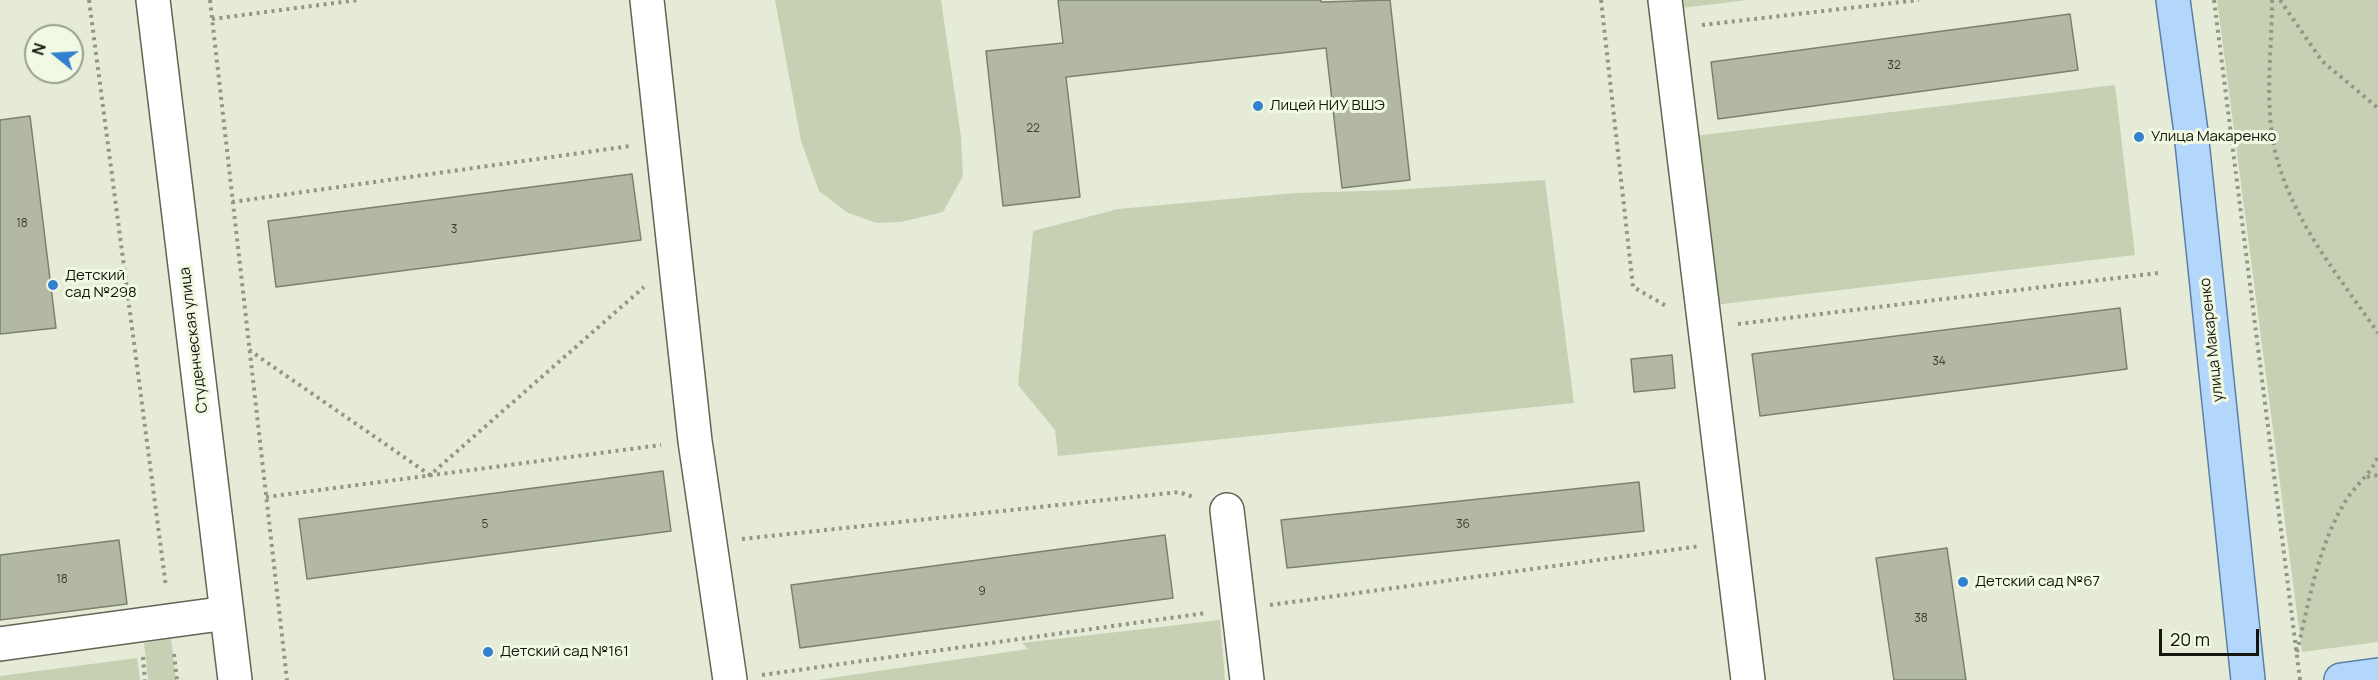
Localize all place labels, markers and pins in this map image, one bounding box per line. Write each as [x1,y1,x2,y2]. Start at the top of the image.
place label: Лицей НИУ ВШЭ [1270,97,1385,115]
marker: Лицей НИУ ВШЭ [1251,99,1265,113]
place label: Улица Макаренко [2151,128,2276,146]
marker: Улица Макаренко [2132,130,2146,144]
place label: Детский сад №298 [65,267,137,302]
marker: Детский сад №298 [46,278,60,292]
place label: Детский сад №67 [1975,573,2100,591]
marker: Детский сад №67 [1956,575,1970,589]
place label: Детский сад №161 [500,643,629,661]
marker: Детский сад №161 [481,645,495,659]

